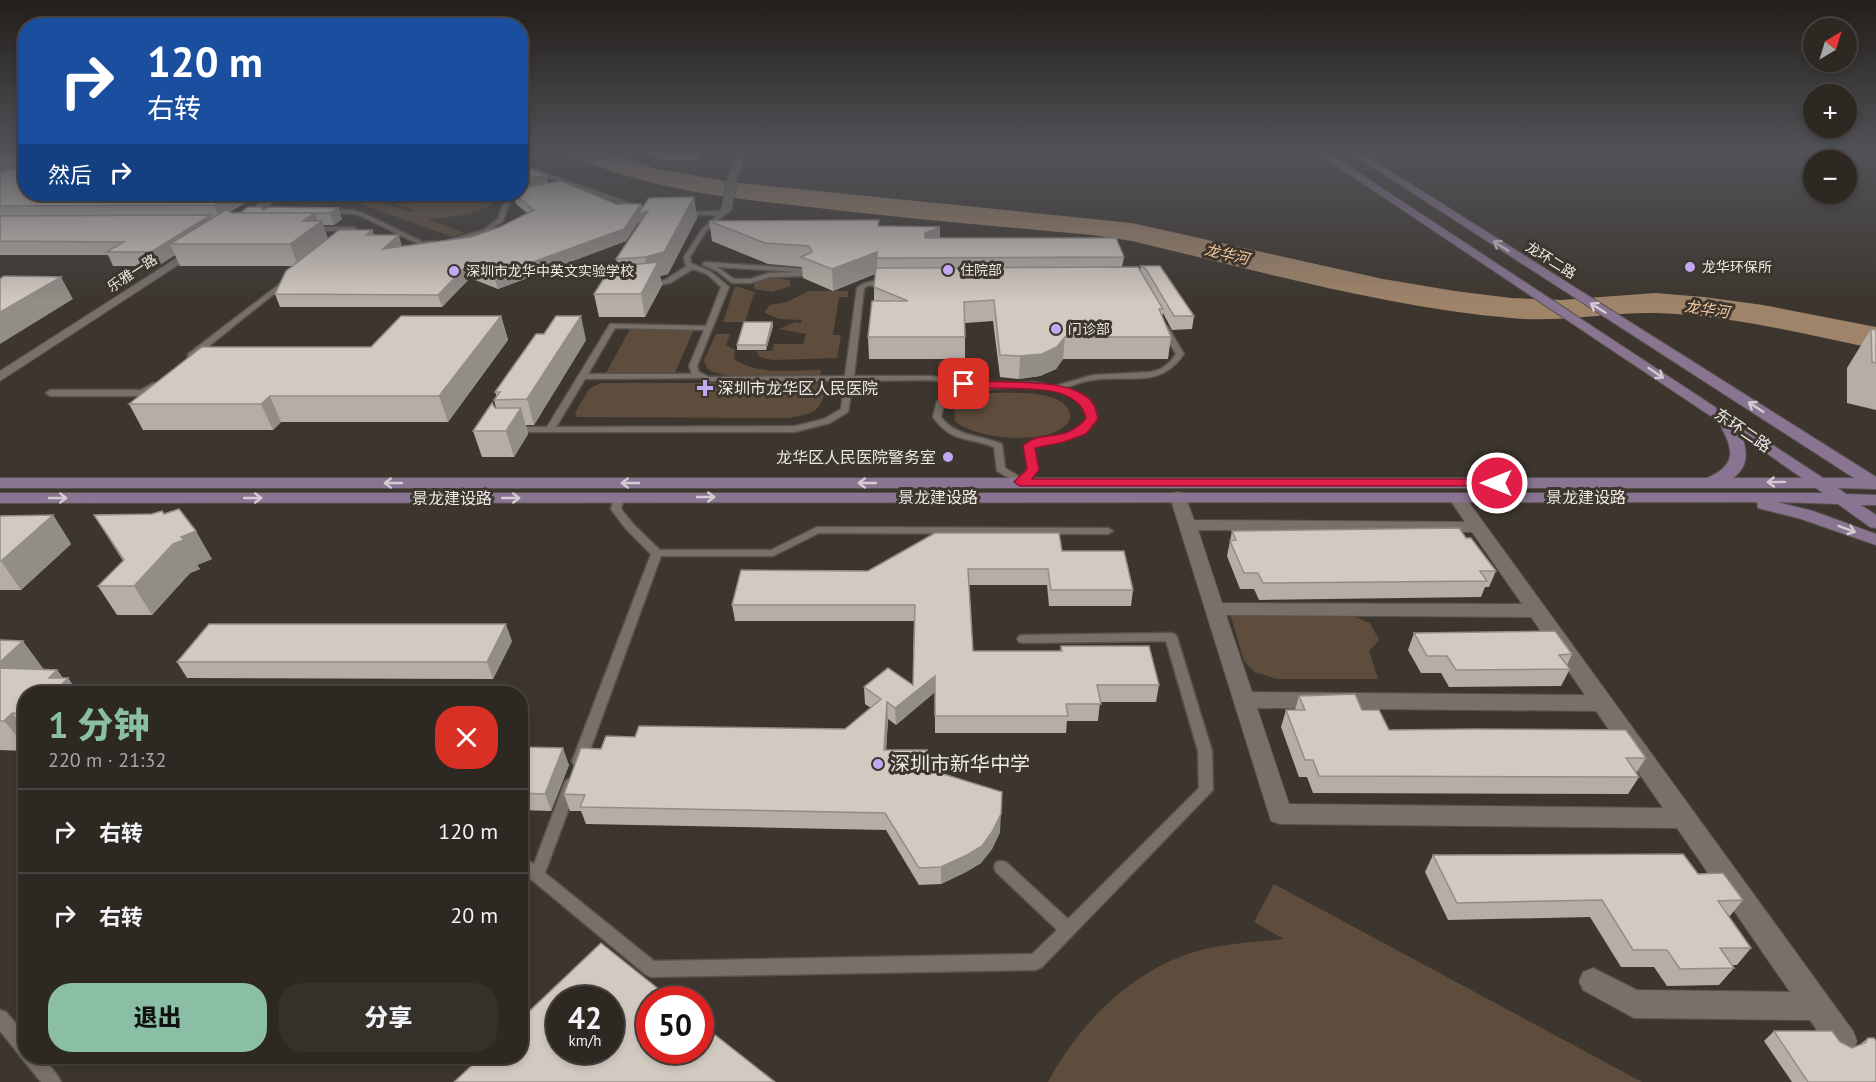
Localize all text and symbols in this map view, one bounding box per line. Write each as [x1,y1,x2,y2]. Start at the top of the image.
north arrow [1803,18,1857,72]
map controls [1803,18,1857,204]
text: 120 m [147,34,263,89]
icon: right [48,42,126,120]
button: + [1803,84,1857,138]
text: 右转 [147,91,201,125]
button: − [1803,150,1857,204]
icon: right [104,156,137,189]
text: 然后 [48,161,92,189]
street label: 龙环二路 [1522,238,1580,282]
water label: 龙华河 [1203,240,1254,269]
one-way arrow [1493,240,1510,252]
street label: 乐雅一路 [104,250,160,296]
place label: 龙华环保所 [1702,258,1772,276]
marker: 龙华环保所 [1683,260,1697,274]
place label: 住院部 [960,261,1002,279]
place label: 深圳市龙华中英文实验学校 [466,262,634,280]
marker: 住院部 [941,263,955,277]
marker: 深圳市龙华中英文实验学校 [447,264,461,278]
water label: 龙华河 [1683,296,1734,322]
one-way arrow [1590,301,1607,313]
place label: 门诊部 [1068,320,1110,338]
marker: 门诊部 [1049,322,1063,336]
pin [938,358,989,409]
icon: arrive [947,367,980,400]
one-way arrow [1648,367,1664,379]
place label: 深圳市龙华区人民医院 [718,378,878,398]
marker: 深圳市龙华区人民医院 [696,379,714,397]
one-way arrow [1748,401,1765,413]
street label: 东环二路 [1711,404,1775,456]
place label: 龙华区人民医院警务室 [776,447,936,467]
marker: 龙华区人民医院警务室 [941,450,955,464]
position arrow [1465,451,1529,515]
one-way arrow [383,477,403,489]
one-way arrow [620,477,640,489]
one-way arrow [857,477,877,489]
one-way arrow [1766,477,1786,488]
street label: 景龙建设路 [898,487,978,507]
street label: 景龙建设路 [1546,487,1626,507]
street label: 景龙建设路 [412,488,492,508]
one-way arrow [696,491,716,503]
one-way arrow [48,492,68,504]
one-way arrow [243,492,263,504]
one-way arrow [501,492,521,504]
one-way arrow [1837,525,1856,536]
text: 1 分钟 [48,701,150,748]
button: close [435,706,498,769]
text: 220 m · 21:32 [48,747,166,773]
place label: 深圳市新华中学 [890,751,1030,777]
marker: 深圳市新华中学 [871,757,885,771]
icon: right [48,815,81,848]
text: 120 m [438,817,498,845]
text: 右转 [99,819,143,847]
icon: right [48,899,81,932]
text: 20 m [450,901,498,929]
text: 右转 [99,903,143,931]
button: 退出 [48,983,267,1052]
button: 分享 [279,983,498,1052]
speed limit sign: 50 [636,986,714,1064]
text: 42 [568,998,602,1037]
text: km/h [569,1031,601,1050]

